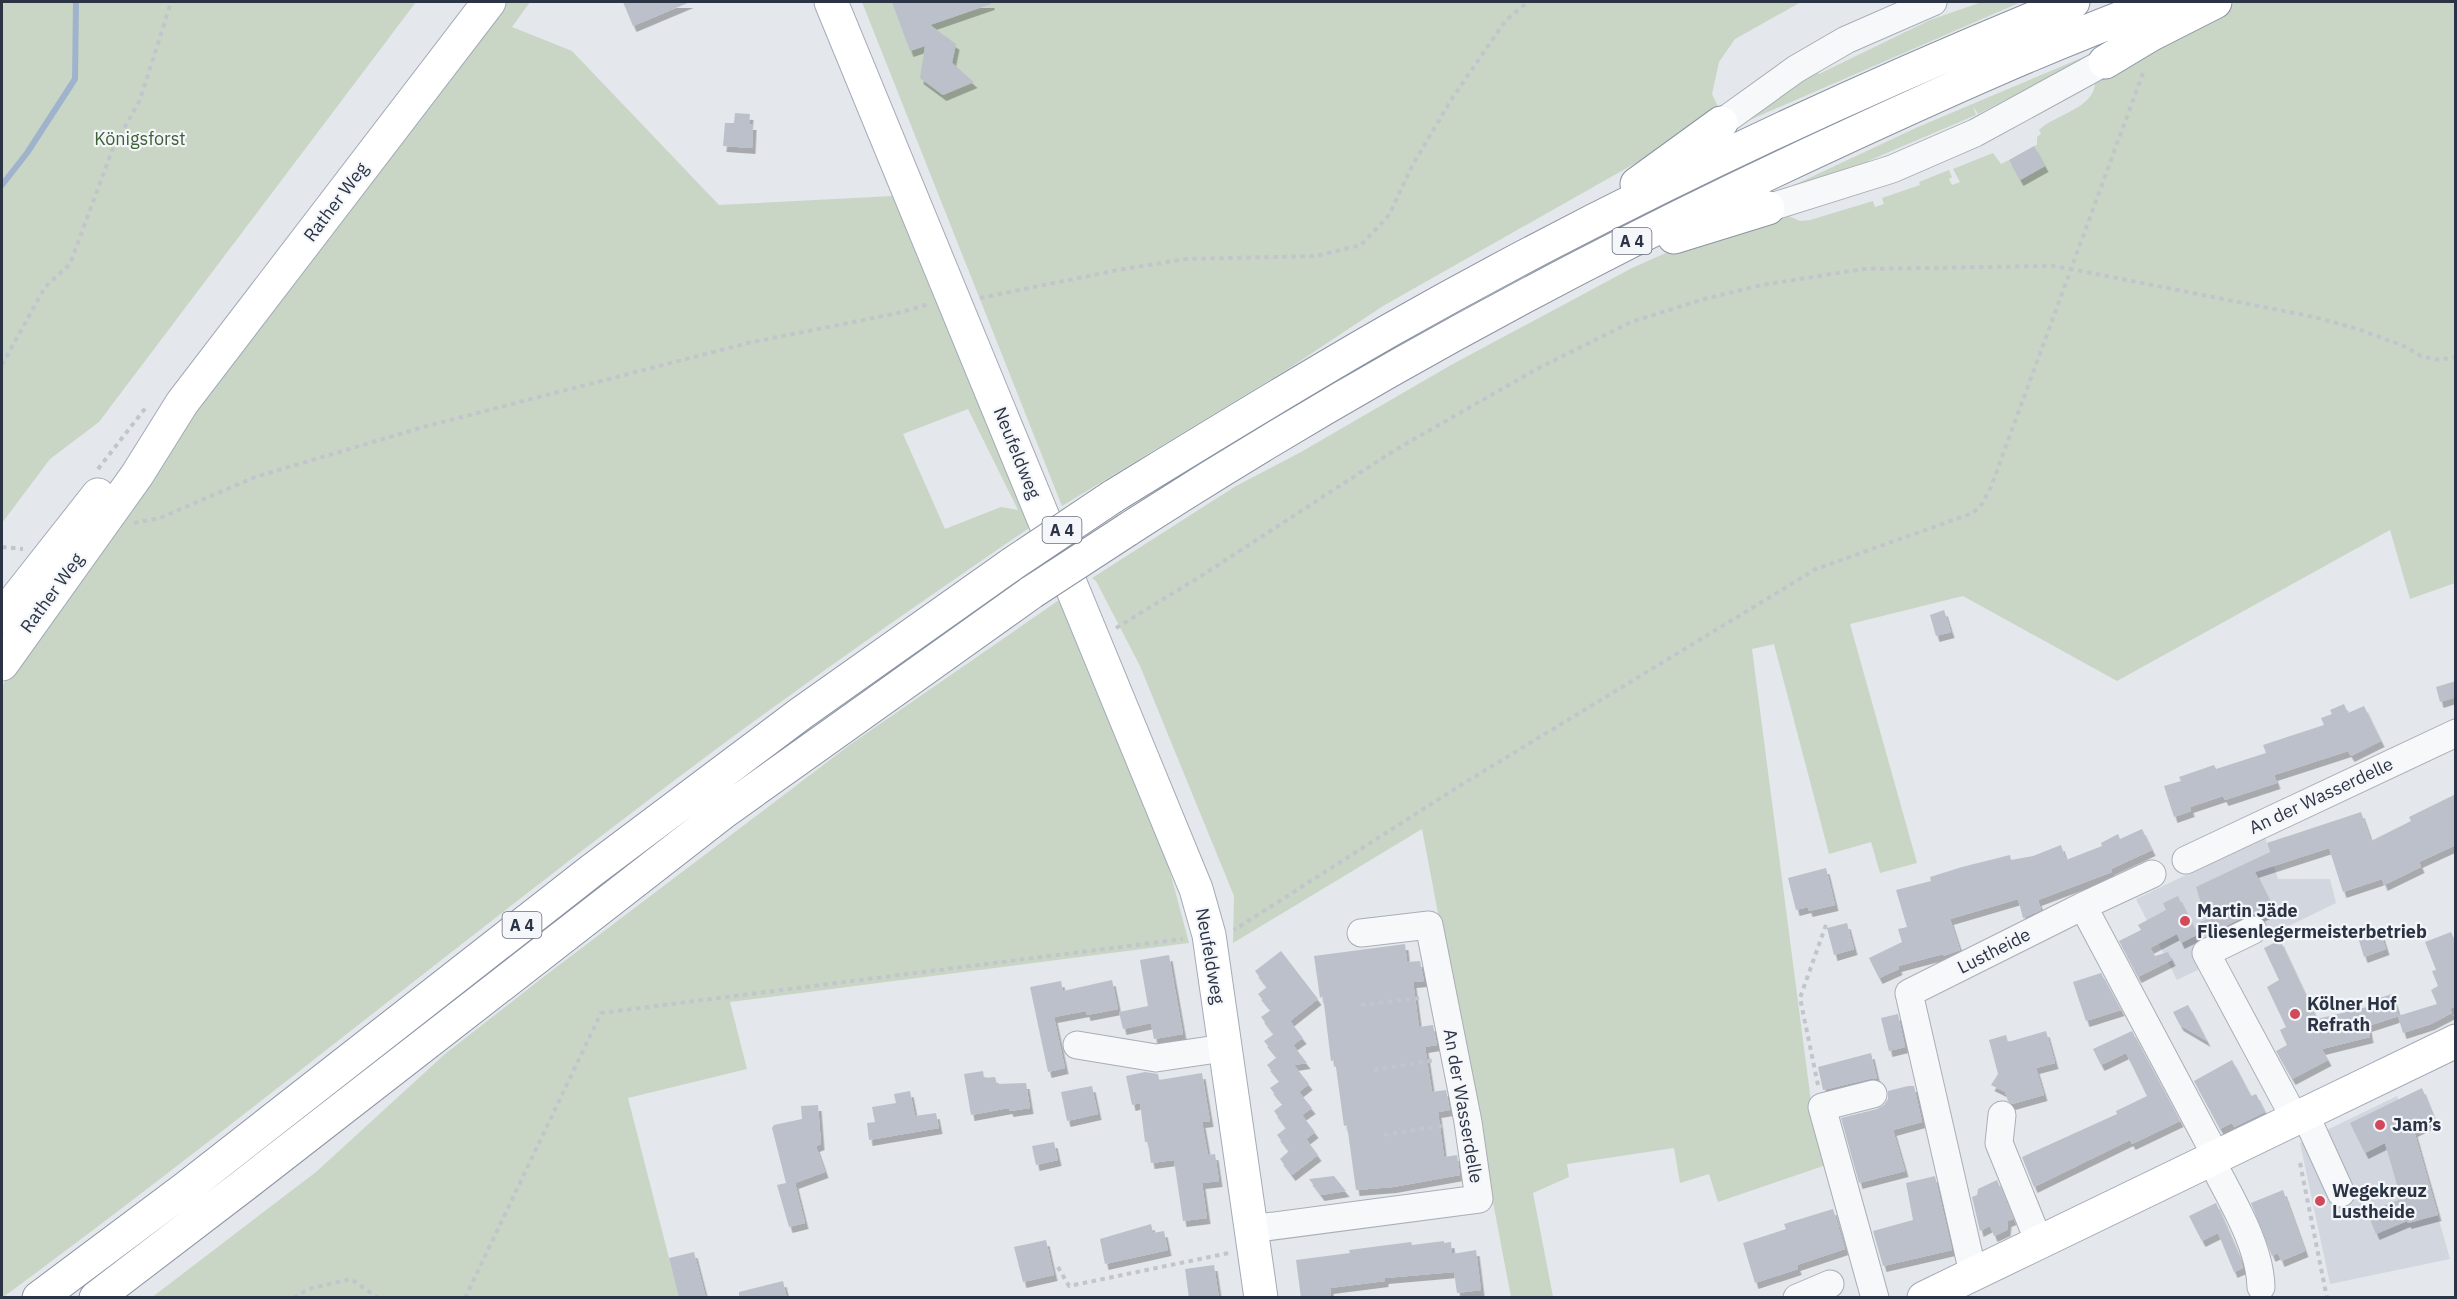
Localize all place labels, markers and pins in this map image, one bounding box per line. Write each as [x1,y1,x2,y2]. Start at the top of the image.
place label: Martin Jäde Fliesenlegermeisterbetrieb [2197,899,2427,943]
marker: Martin Jäde Fliesenlegermeisterbetrieb [2178,914,2192,928]
place label: Kölner Hof Refrath [2307,992,2397,1036]
marker: Kölner Hof Refrath [2288,1007,2302,1021]
place label: Jam’s [2392,1113,2441,1136]
marker: Jam’s [2373,1118,2387,1132]
place label: Wegekreuz Lustheide [2332,1179,2427,1223]
marker: Wegekreuz Lustheide [2313,1194,2327,1208]

